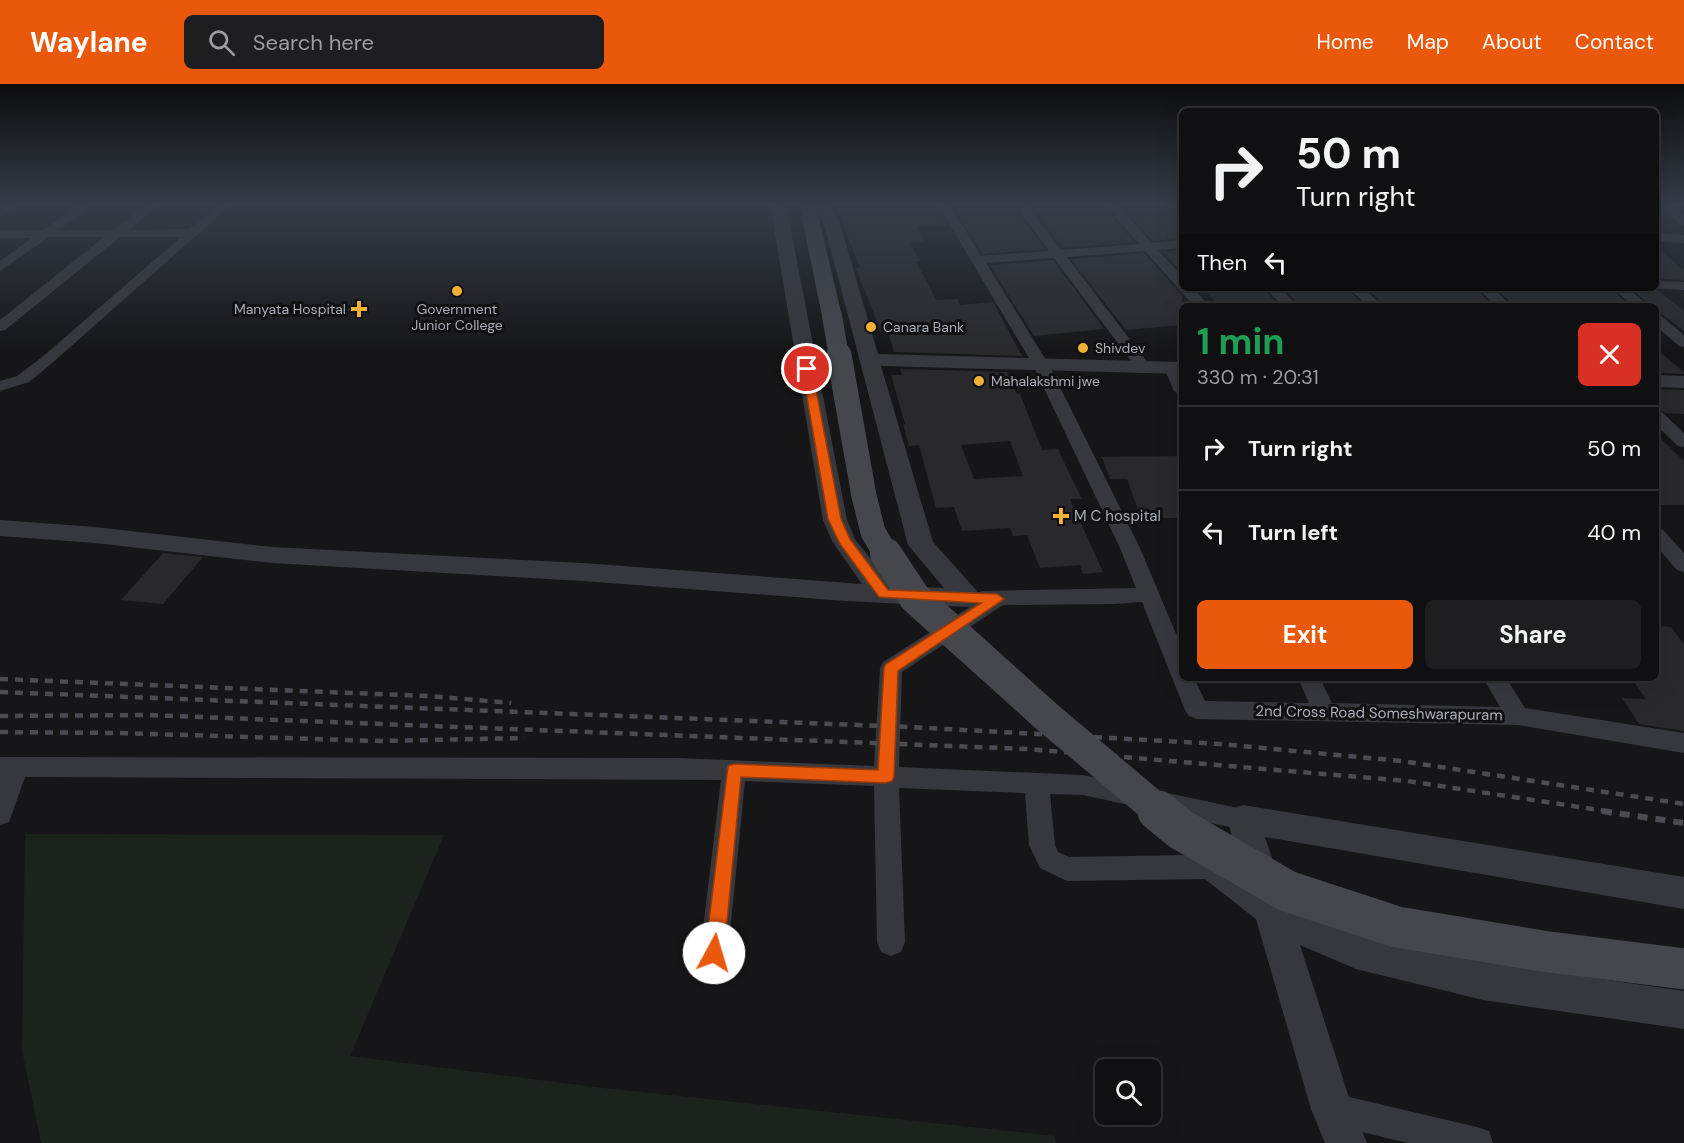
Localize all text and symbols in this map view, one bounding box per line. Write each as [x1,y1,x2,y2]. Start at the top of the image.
search box [184,15,604,69]
text: Waylane [30,24,148,61]
icon: search [205,26,238,59]
text: Search here [253,28,374,57]
text: Home [1316,28,1374,56]
text: Map [1407,28,1449,56]
text: About [1482,28,1542,56]
text: Contact [1575,28,1654,56]
text: 50 m [1296,126,1401,181]
icon: right [1197,132,1275,210]
text: Turn right [1296,179,1416,214]
icon: left [1259,246,1292,279]
text: Then [1197,248,1247,277]
marker: Government Junior College [450,284,464,298]
place label: Manyata Hospital [234,300,346,318]
marker: Manyata Hospital [350,300,368,318]
place label: Government Junior College [411,300,503,334]
place label: Canara Bank [883,318,964,336]
text: 1 min [1197,318,1285,365]
marker: Canara Bank [864,320,878,334]
button: close [1578,323,1641,386]
place label: Shivdev [1095,339,1146,357]
marker: Shivdev [1076,341,1090,355]
pin [781,343,832,394]
icon: arrive [790,352,823,385]
text: 330 m · 20:31 [1197,364,1319,390]
place label: Mahalakshmi jwe [991,372,1100,390]
marker: Mahalakshmi jwe [972,374,986,388]
icon: right [1197,432,1230,465]
text: Turn right [1248,434,1353,463]
text: 50 m [1587,434,1641,463]
place label: M C hospital [1074,506,1161,526]
marker: M C hospital [1052,507,1070,525]
icon: left [1197,516,1230,549]
text: Turn left [1248,518,1338,547]
text: 40 m [1587,518,1641,547]
button: Exit [1197,600,1413,669]
button: Share [1425,600,1641,669]
street label: 2nd Cross Road Someshwarapuram [1255,701,1503,725]
position arrow [682,921,746,985]
map controls [1095,1059,1161,1125]
button: search [1095,1059,1161,1125]

